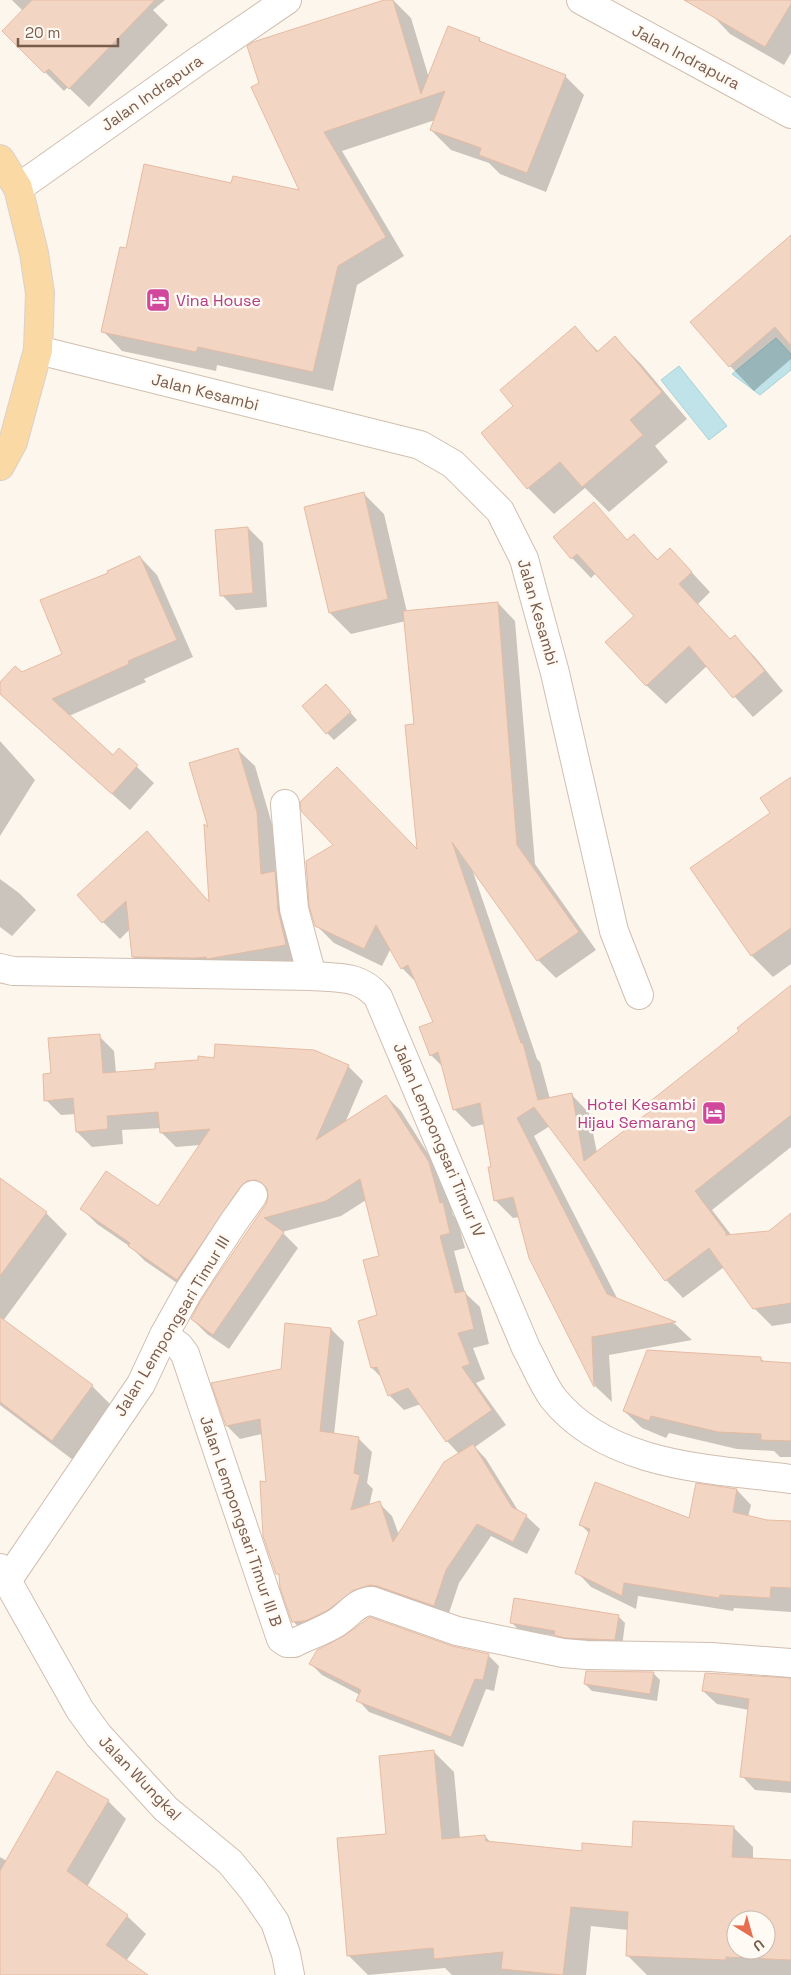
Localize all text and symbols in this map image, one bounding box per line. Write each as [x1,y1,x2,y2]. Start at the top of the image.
scale bar [18,15,118,47]
street label: Jalan Indrapura [628,20,744,94]
text: 20 m [25,23,60,42]
street label: Jalan Indrapura [97,50,207,136]
hotel icon: Vina House [145,287,171,313]
place label: Vina House [176,290,261,311]
street label: Jalan Kesambi [149,369,261,415]
street label: Jalan Kesambi [513,556,563,668]
street label: Jalan Lempongsari Timur IV [388,1040,490,1241]
place label: Hotel Kesambi Hijau Semarang [577,1094,696,1133]
hotel icon: Hotel Kesambi Hijau Semarang [701,1100,727,1126]
street label: Jalan Lempongsari Timur III [110,1232,234,1420]
street label: Jalan Lempongsari Timur III B [195,1413,287,1629]
street label: Jalan Wungkal [94,1731,186,1825]
north arrow [726,1910,776,1960]
text: U [750,1935,768,1955]

